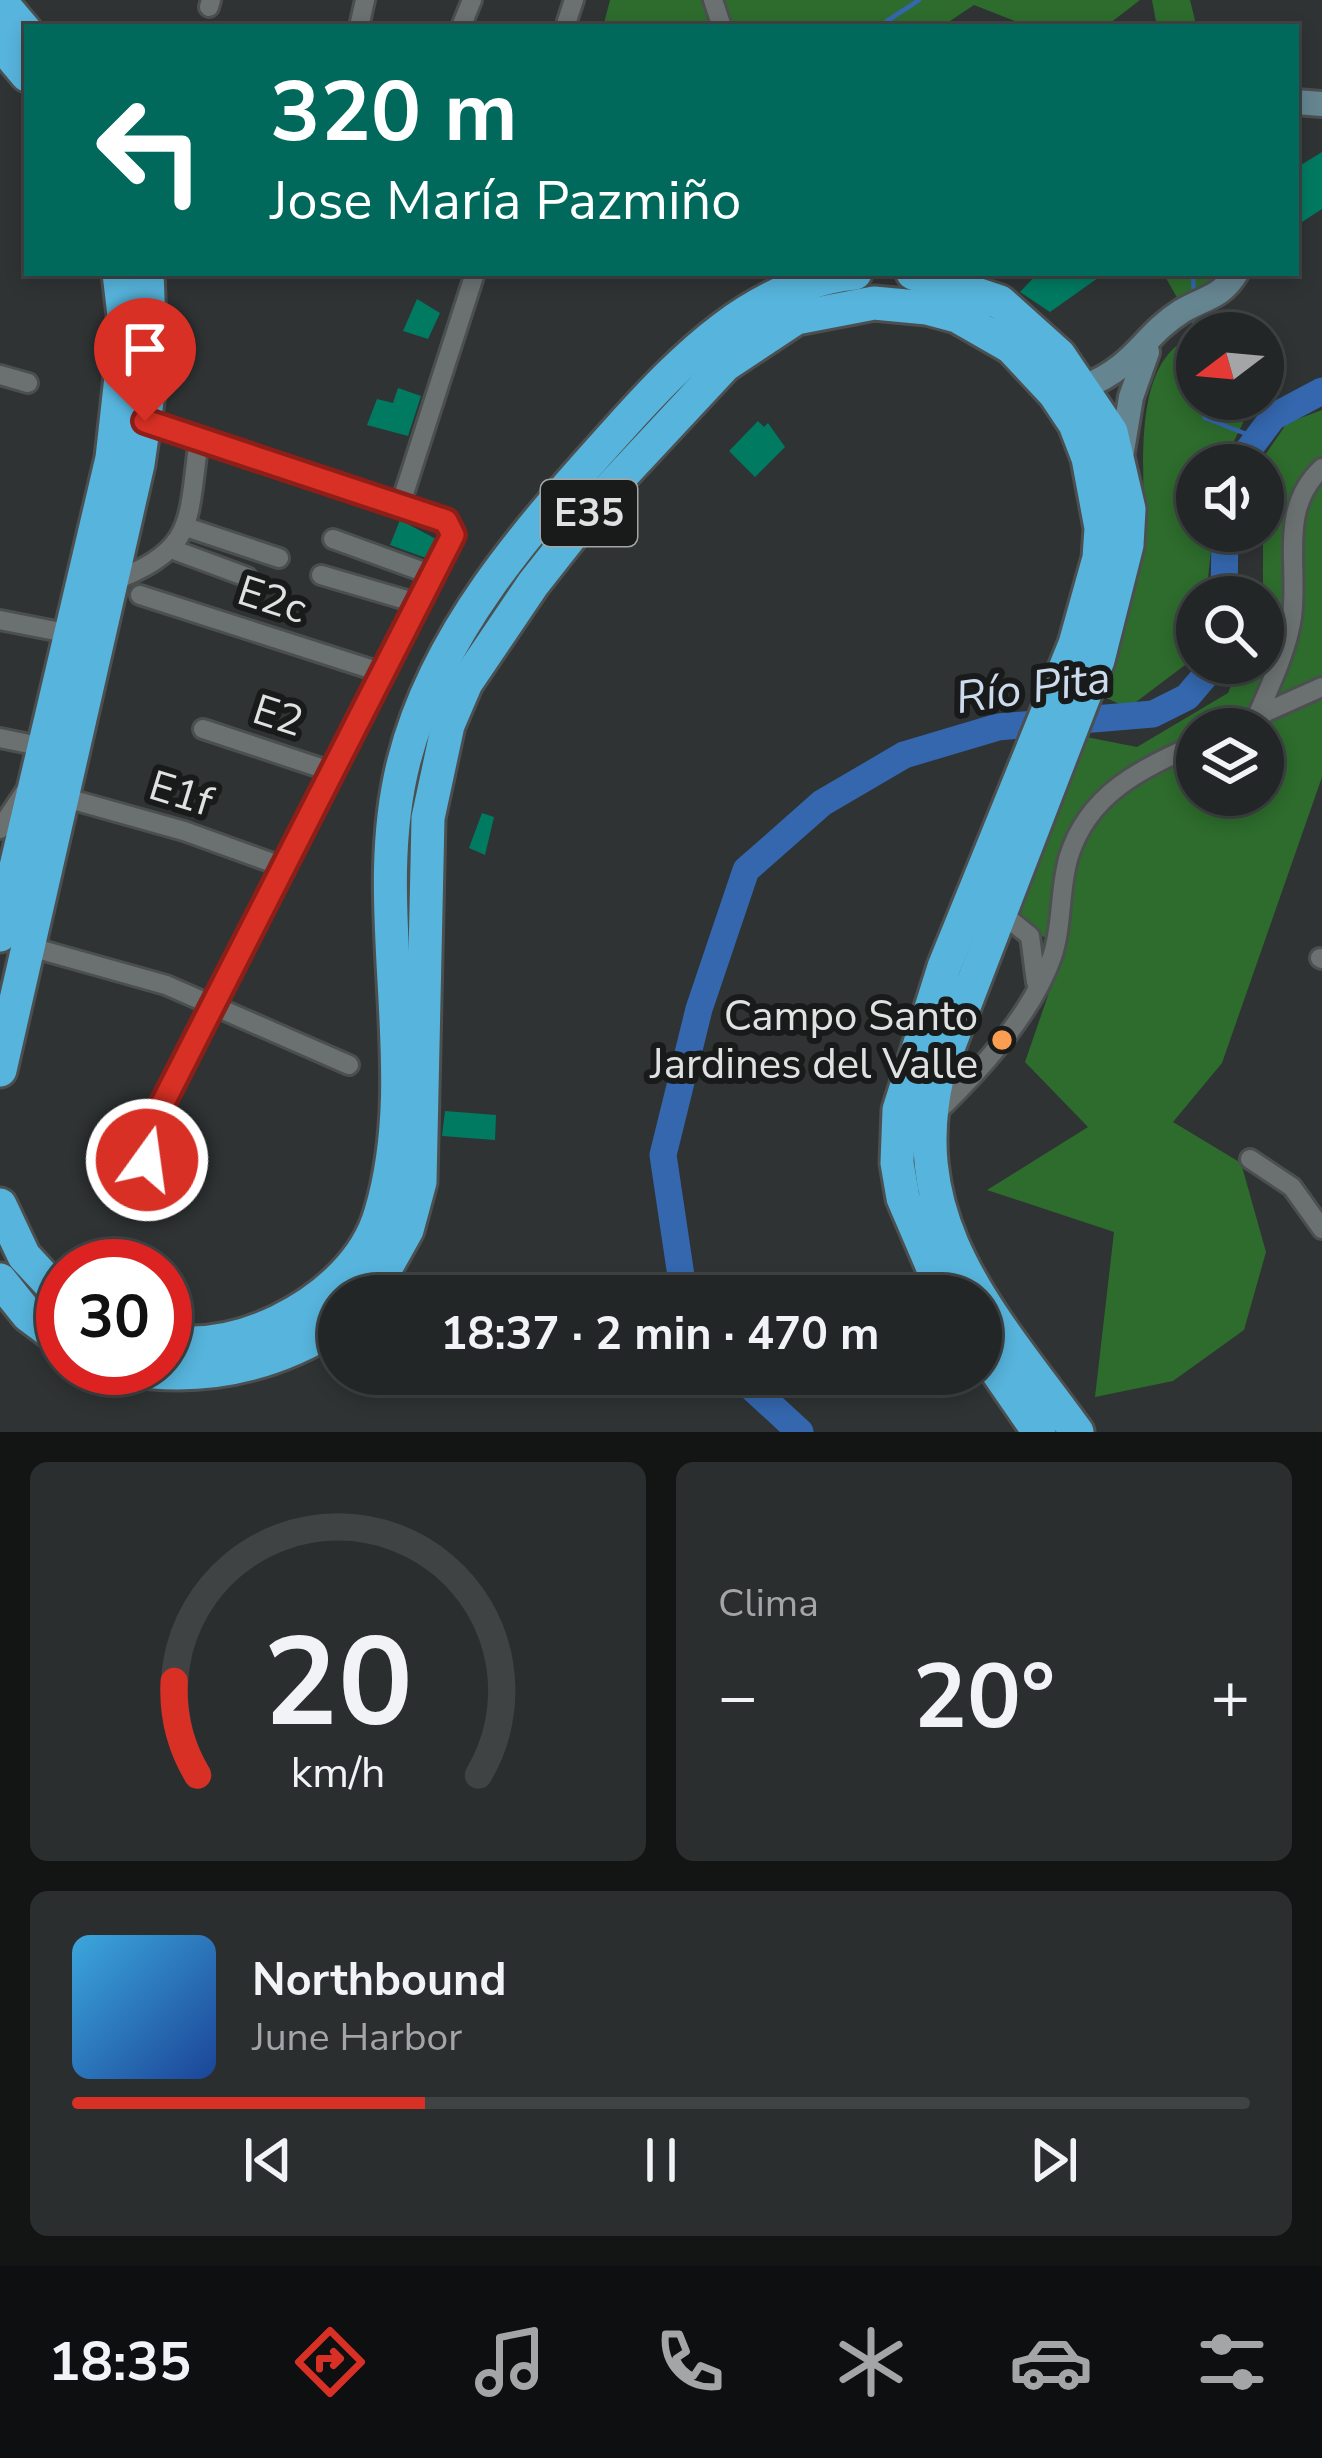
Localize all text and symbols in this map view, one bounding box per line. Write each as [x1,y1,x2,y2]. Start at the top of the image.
text: 320 m [270,55,518,170]
icon: left [72,72,228,228]
text: Jose María Pazmiño [270,164,741,238]
pin [94,298,196,421]
north arrow [1176,312,1284,420]
map controls [1176,312,1284,816]
icon: arrive [112,316,178,382]
button: sound [1176,444,1284,552]
road number: E35 [541,480,637,546]
street label: E2c [230,562,314,638]
button: search [1176,576,1284,684]
water label: Río Pita [952,647,1114,729]
street label: E2 [246,681,310,751]
button: layers [1176,708,1284,816]
street label: E1f [142,757,221,831]
place label: Campo Santo Jardines del Valle [649,988,978,1093]
marker: Campo Santo Jardines del Valle [989,1027,1015,1053]
position arrow [84,1097,210,1223]
speed limit sign: 30 [36,1239,192,1395]
text: 18:37 · 2 min · 470 m [440,1304,880,1365]
text: Clima [718,1577,819,1630]
text: 20 [263,1598,413,1768]
text: 20° [913,1636,1055,1759]
text: − [718,1652,758,1742]
text: + [1210,1652,1250,1742]
text: km/h [291,1743,385,1801]
text: Northbound [252,1950,506,2011]
text: June Harbor [252,2011,462,2064]
icon: previous [235,2127,301,2193]
icon: pause [628,2127,694,2193]
icon: next [1021,2127,1087,2193]
icon: directions [288,2320,372,2404]
icon: music [468,2320,552,2404]
icon: phone [648,2320,732,2404]
icon: climate [829,2320,913,2404]
icon: car [1009,2320,1093,2404]
icon: filters [1190,2320,1274,2404]
text: 18:35 [48,2325,191,2399]

